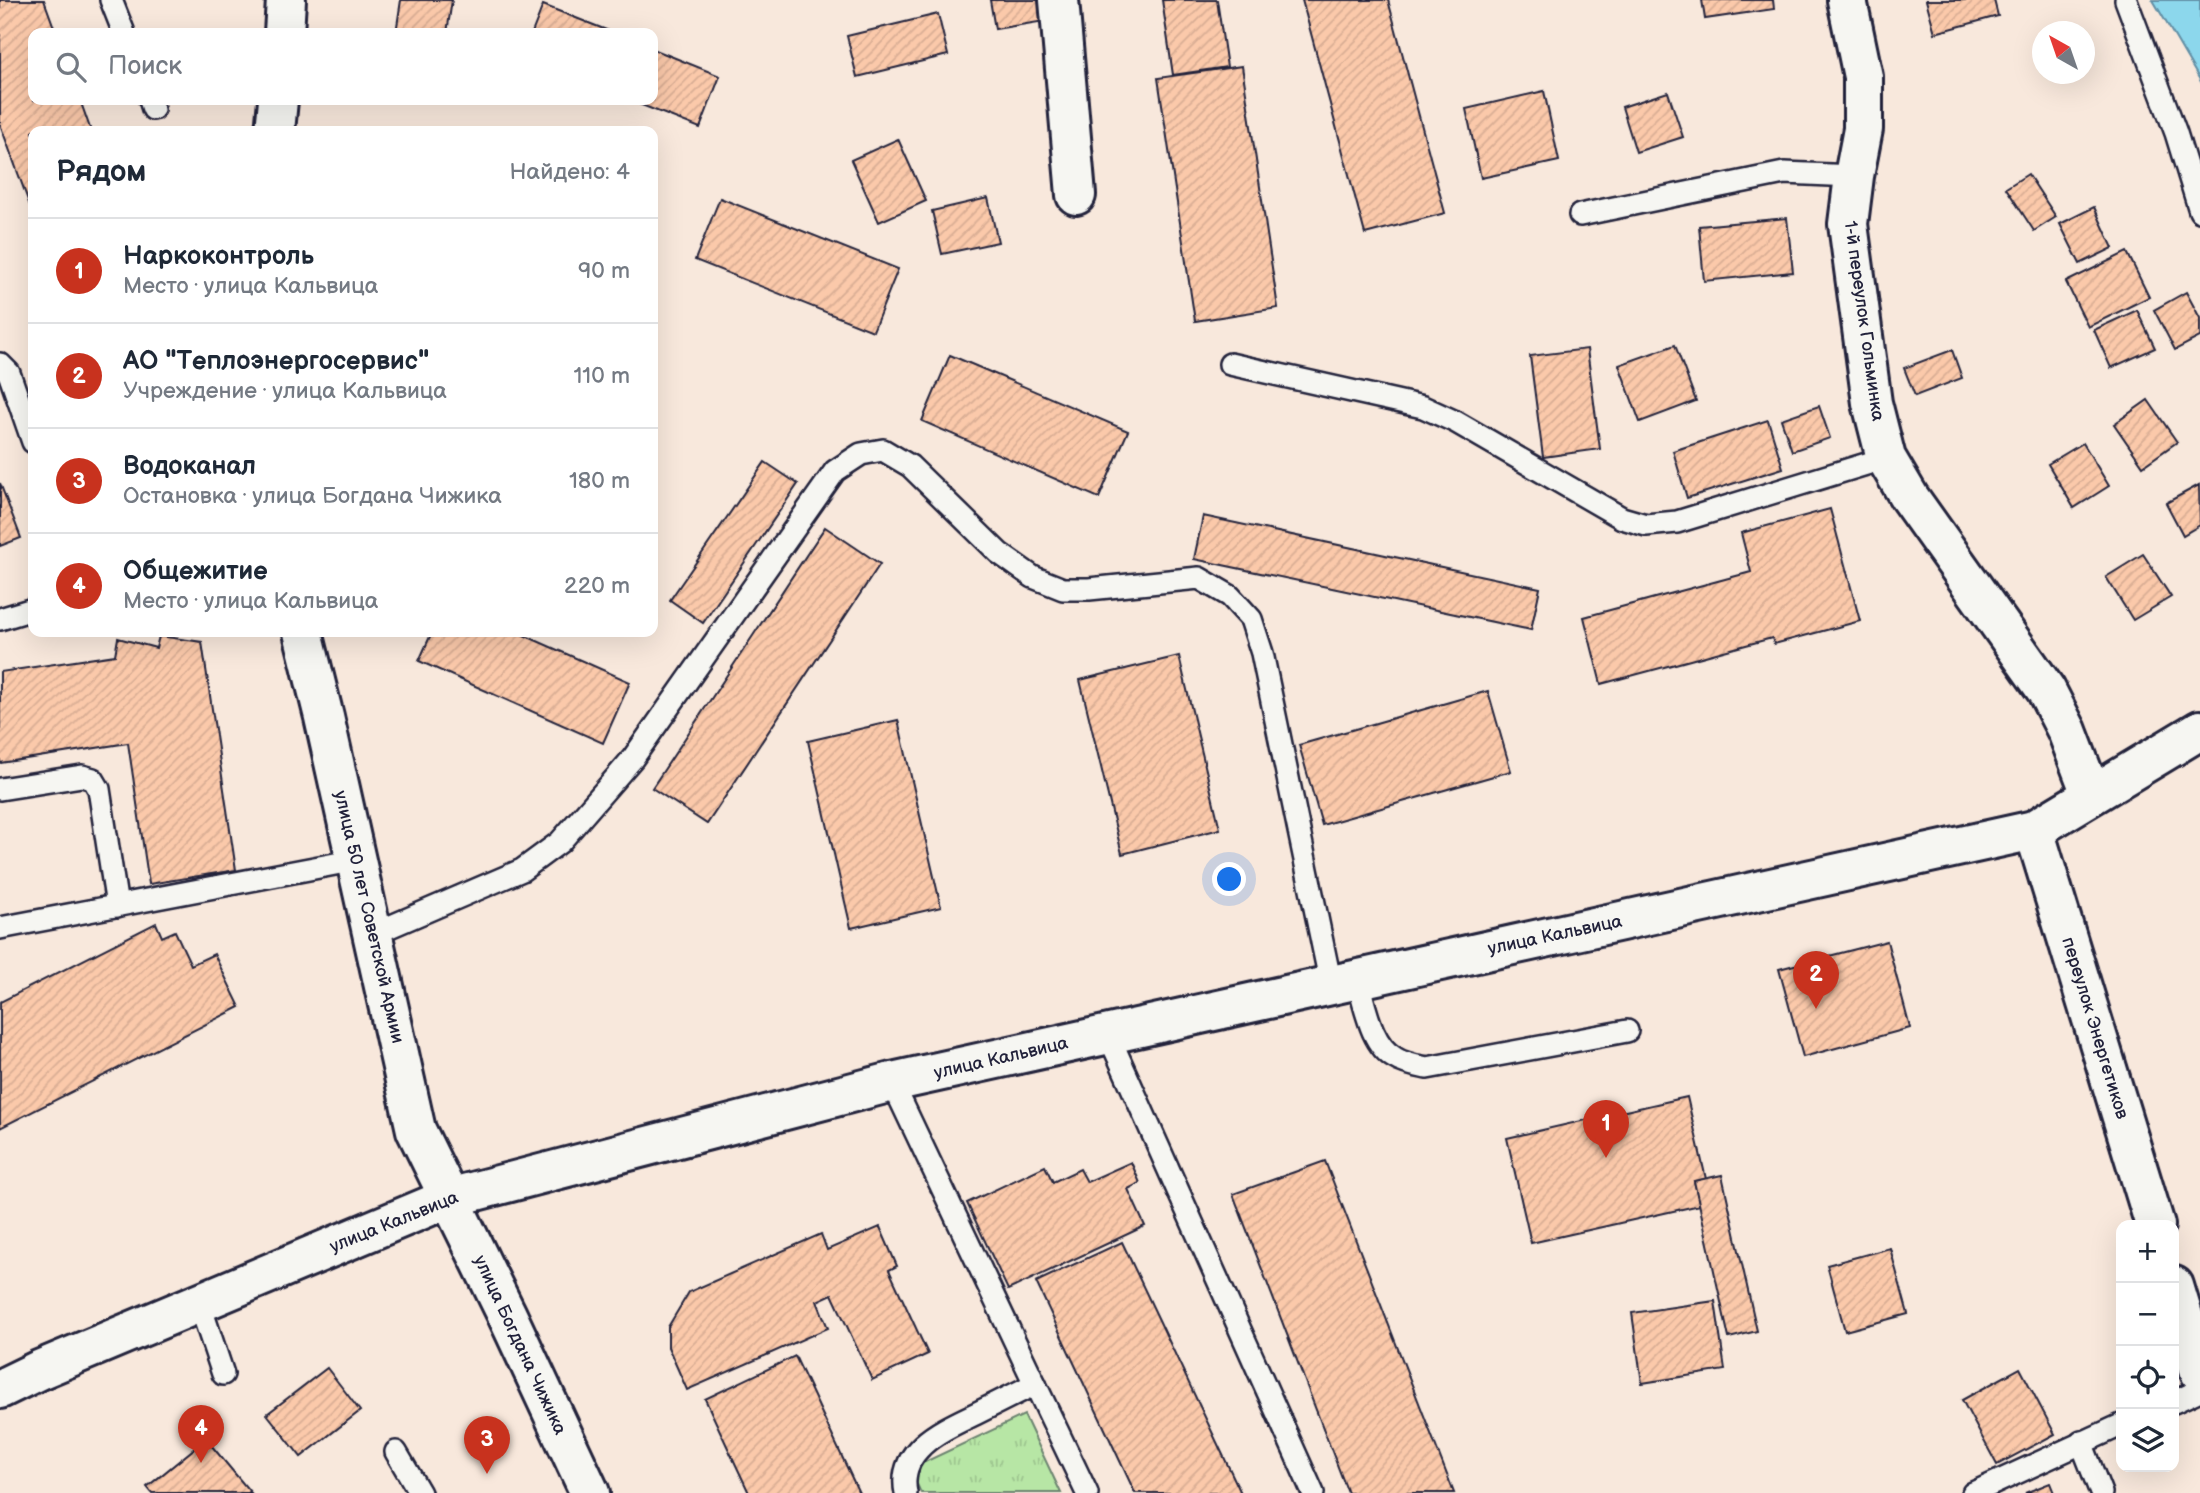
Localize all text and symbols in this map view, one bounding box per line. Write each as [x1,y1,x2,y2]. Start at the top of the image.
north arrow [2032,21,2095,84]
search box [28,28,658,105]
icon: search [52,48,90,86]
text: Поиск [108,51,182,82]
text: Рядом [56,154,146,190]
text: Найдено: 4 [510,158,630,186]
street label: 1-й переулок Гольминка [1840,220,1889,423]
text: Наркоконтроль [123,241,314,272]
text: 1 [74,257,84,285]
text: 90 m [578,257,630,285]
text: Место · улица Кальвица [123,272,378,300]
text: АО "Теплоэнергосервис" [123,346,429,377]
text: 2 [72,362,86,390]
text: 110 m [573,362,630,390]
text: Учреждение · улица Кальвица [123,377,447,405]
text: Водоканал [123,451,256,482]
text: 3 [72,467,86,495]
text: 180 m [569,467,630,495]
text: Остановка · улица Богдана Чижика [123,482,502,510]
text: Общежитие [123,556,268,587]
text: 4 [72,572,86,600]
text: 220 m [564,572,630,600]
text: Место · улица Кальвица [123,587,378,615]
street label: улица 50 лет Советской Армии [330,789,408,1045]
your location [1212,862,1246,896]
street label: улица Кальвица [1486,910,1624,959]
street label: переулок Энергетиков [2057,935,2133,1122]
pin: 2 [1793,951,1839,1009]
street label: улица Кальвица [932,1032,1070,1084]
pin: 1 [1583,1100,1629,1158]
street label: улица Кальвица [327,1187,462,1257]
map controls [2116,1220,2179,1472]
button: + [2116,1220,2179,1283]
street label: улица Богдана Чижика [469,1252,571,1438]
button: − [2116,1283,2179,1346]
button: locate [2116,1346,2179,1409]
pin: 4 [178,1405,224,1463]
button: layers [2116,1409,2179,1472]
pin: 3 [464,1416,510,1474]

